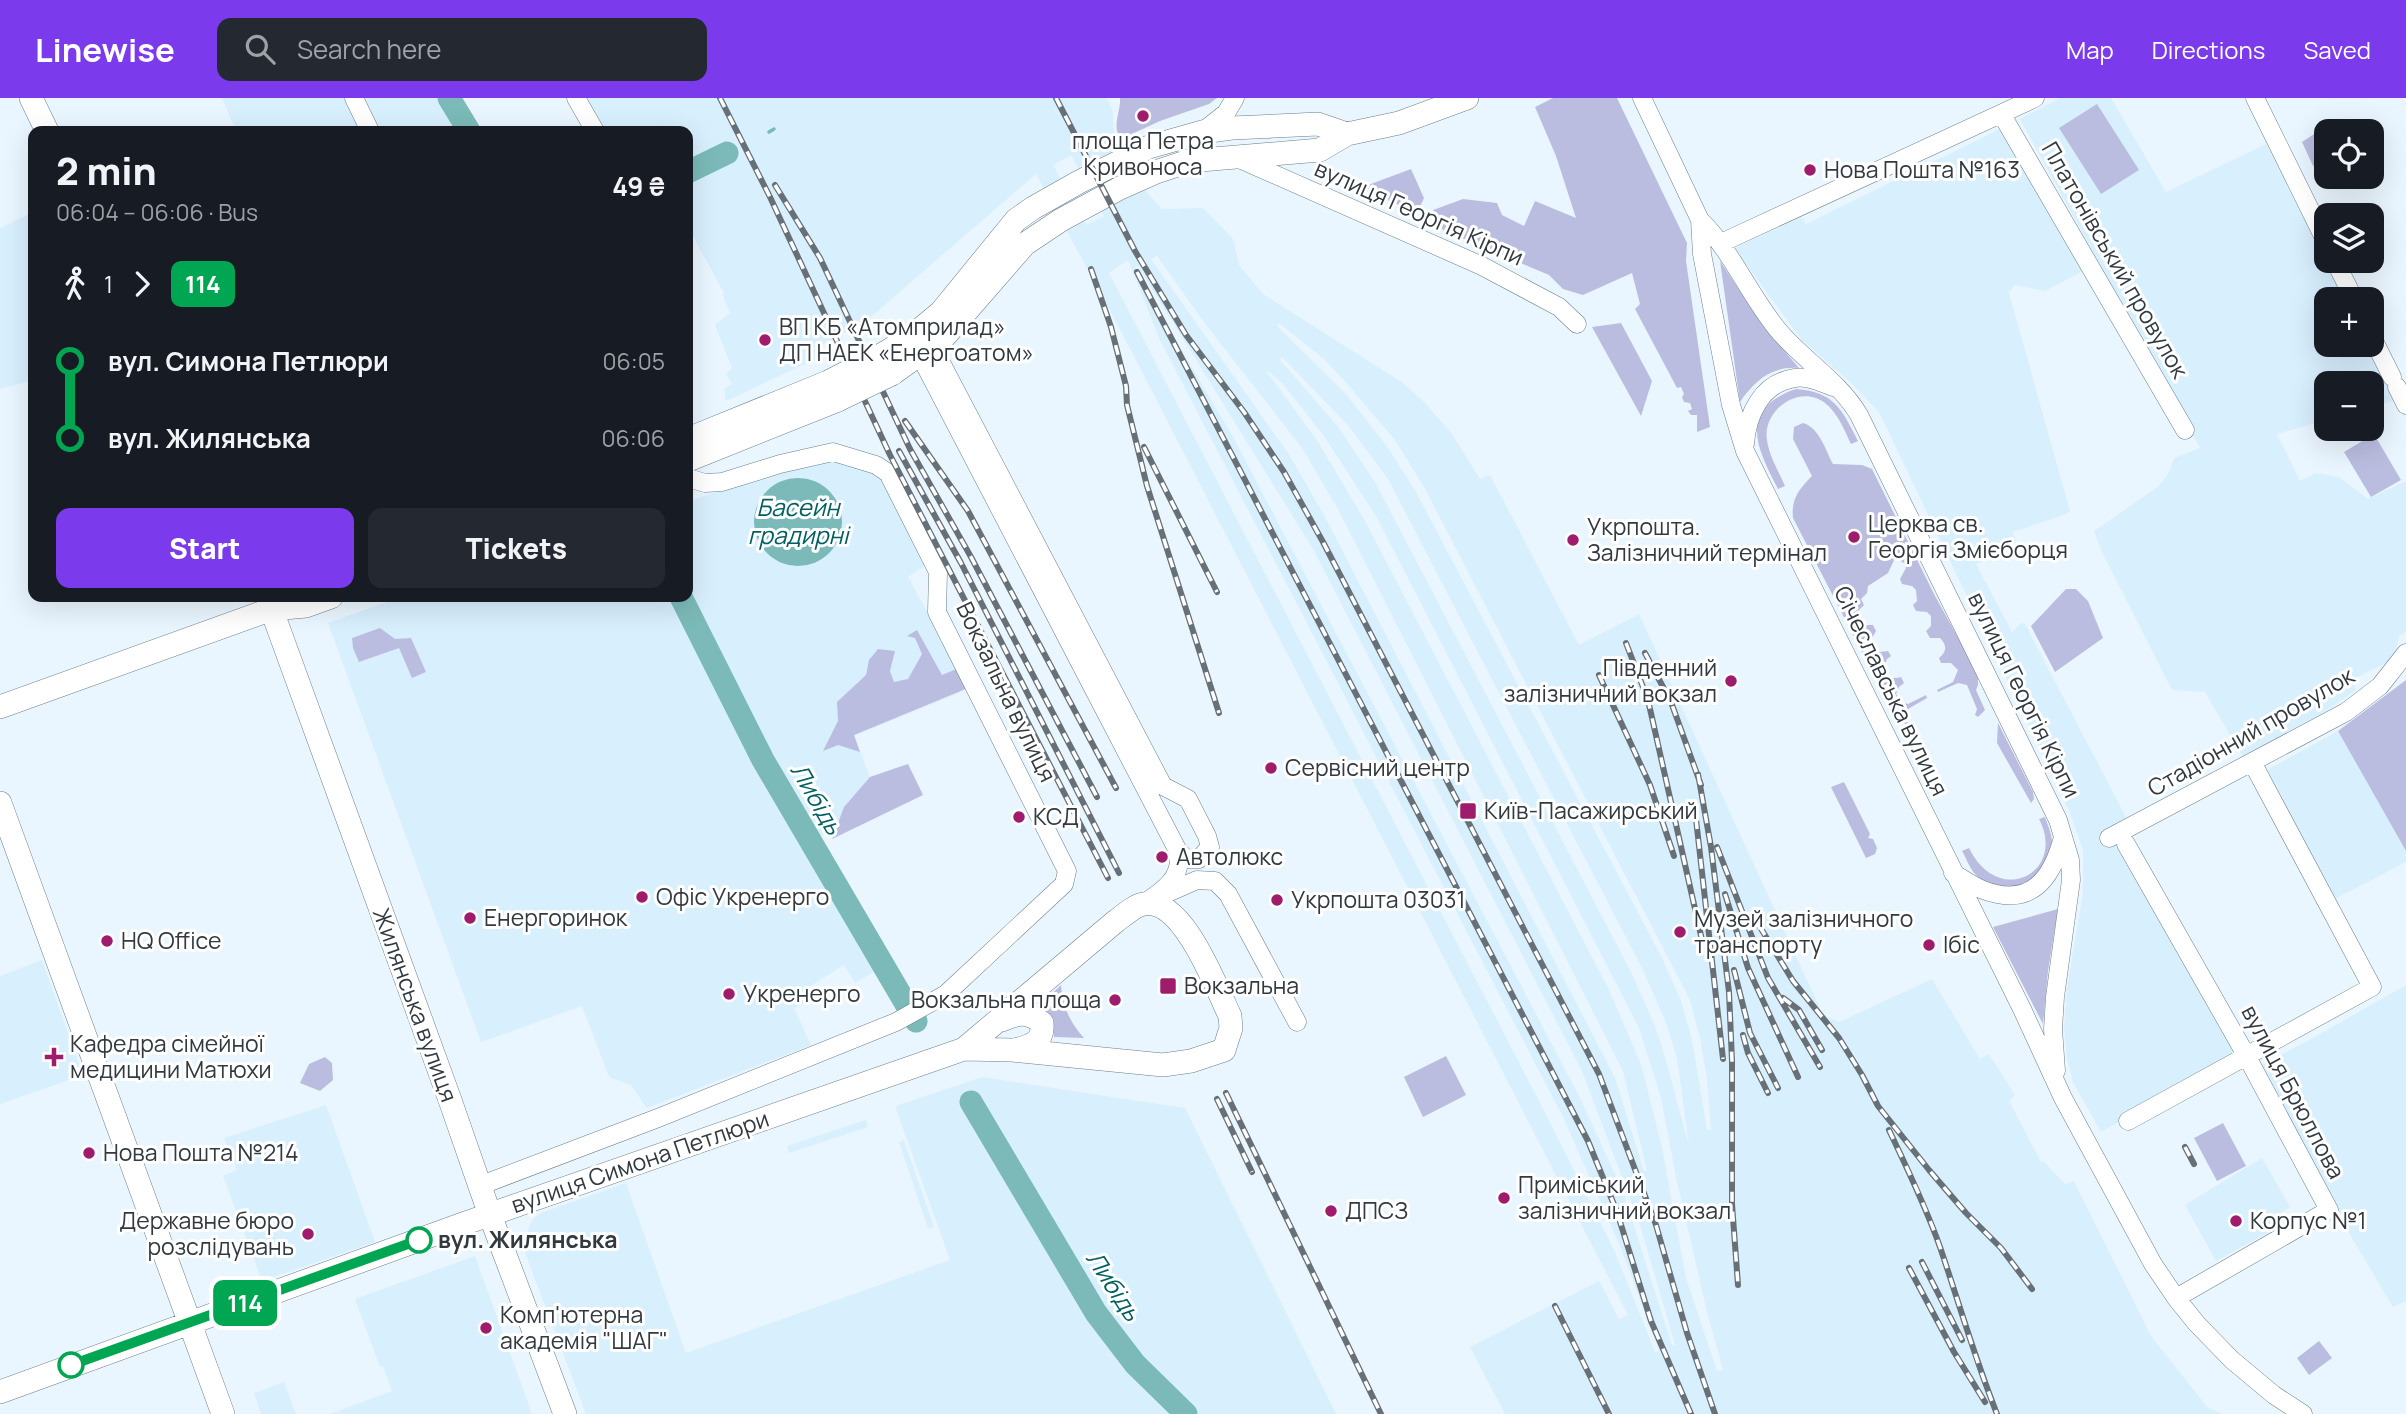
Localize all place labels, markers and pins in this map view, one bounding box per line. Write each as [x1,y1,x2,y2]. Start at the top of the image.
marker: площа Петра Кривоноса [1135,108,1151,124]
place label: площа Петра Кривоноса [1072,124,1214,182]
place label: Нова Пошта №163 [1824,153,2020,185]
marker: Нова Пошта №163 [1802,162,1818,178]
place label: ВП КБ «Атомприлад» ДП НАЕК «Енергоатом» [779,310,1034,368]
marker: ВП КБ «Атомприлад» ДП НАЕК «Енергоатом» [757,332,773,348]
place label: Церква св. Георгія Змієборця [1868,507,2068,565]
place label: Укрпошта. Залізничний термінал [1587,510,1827,568]
marker: Церква св. Георгія Змієборця [1846,529,1862,545]
marker: Укрпошта. Залізничний термінал [1565,532,1581,548]
place label: Південний залізничний вокзал [1504,651,1717,709]
marker: Південний залізничний вокзал [1723,673,1739,689]
place label: Сервісний центр [1285,751,1470,783]
marker: Сервісний центр [1263,760,1279,776]
place label: Київ-Пасажирський [1484,794,1698,826]
place label: КСД [1033,800,1079,832]
marker: Київ-Пасажирський [1458,801,1478,821]
marker: КСД [1011,809,1027,825]
place label: Автолюкс [1176,840,1283,872]
marker: Автолюкс [1154,849,1170,865]
place label: Офіс Укренерго [656,880,829,912]
place label: Укрпошта 03031 [1291,883,1466,915]
marker: Офіс Укренерго [634,889,650,905]
marker: Укрпошта 03031 [1269,892,1285,908]
place label: Енергоринок [484,901,628,933]
place label: Музей залізничного транспорту [1694,902,1913,960]
marker: Енергоринок [462,910,478,926]
place label: HQ Office [121,924,221,956]
marker: Музей залізничного транспорту [1672,924,1688,940]
place label: Ібіс [1943,928,1980,960]
marker: HQ Office [99,933,115,949]
marker: Ібіс [1921,937,1937,953]
place label: Вокзальна [1184,969,1299,1001]
marker: Вокзальна [1158,976,1178,996]
place label: Укренерго [743,977,861,1009]
place label: Вокзальна площа [911,983,1101,1015]
marker: Укренерго [721,986,737,1002]
marker: Вокзальна площа [1107,992,1123,1008]
place label: Кафедра сімейної медицини Матюхи [70,1027,272,1085]
marker: Кафедра сімейної медицини Матюхи [44,1047,64,1067]
place label: Нова Пошта №214 [103,1136,299,1168]
marker: Нова Пошта №214 [81,1145,97,1161]
place label: Приміський залізничний вокзал [1518,1168,1731,1226]
marker: Приміський залізничний вокзал [1496,1190,1512,1206]
place label: ДПСЗ [1345,1194,1408,1226]
marker: ДПСЗ [1323,1203,1339,1219]
place label: Державне бюро розслідувань [119,1204,294,1262]
place label: Корпус №1 [2250,1204,2366,1236]
marker: Корпус №1 [2228,1213,2244,1229]
place label: вул. Жилянська [438,1223,617,1255]
marker: Державне бюро розслідувань [300,1226,316,1242]
marker: вул. Жилянська [406,1227,432,1253]
place label: Комп'ютерна академія "ШАГ" [500,1298,668,1356]
marker: Комп'ютерна академія "ШАГ" [478,1320,494,1336]
unlabelled marker [58,1352,84,1378]

